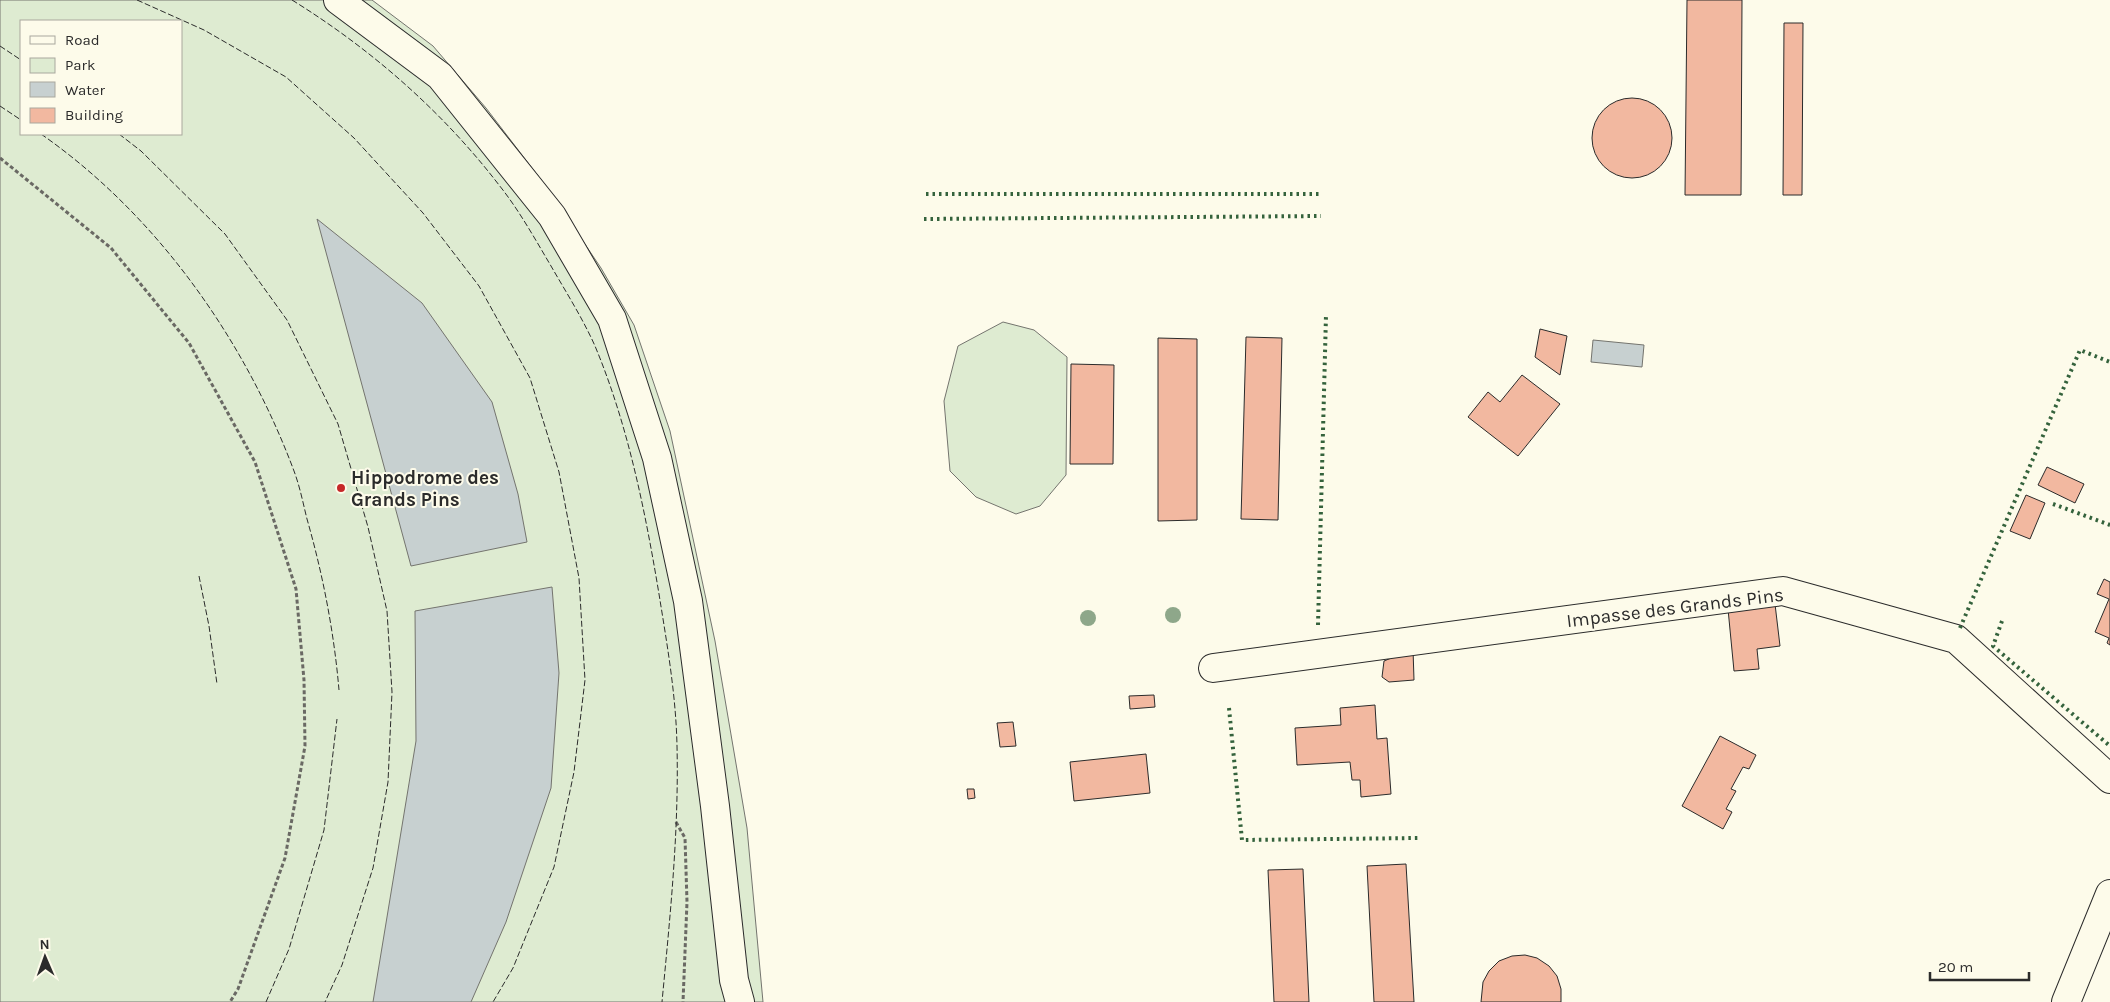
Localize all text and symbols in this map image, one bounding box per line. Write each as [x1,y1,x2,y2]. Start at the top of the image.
legend [20,20,182,135]
text: Road [65,31,100,49]
text: Park [65,56,95,74]
text: Water [65,81,106,99]
text: Building [65,106,123,124]
place label: Hippodrome des Grands Pins [351,467,499,511]
marker: Hippodrome des Grands Pins [335,482,347,494]
street label: Impasse des Grands Pins [1565,584,1785,632]
north arrow [20,932,70,982]
text: N [39,936,50,953]
scale bar [1930,950,2029,982]
text: 20 m [1938,958,1973,976]

